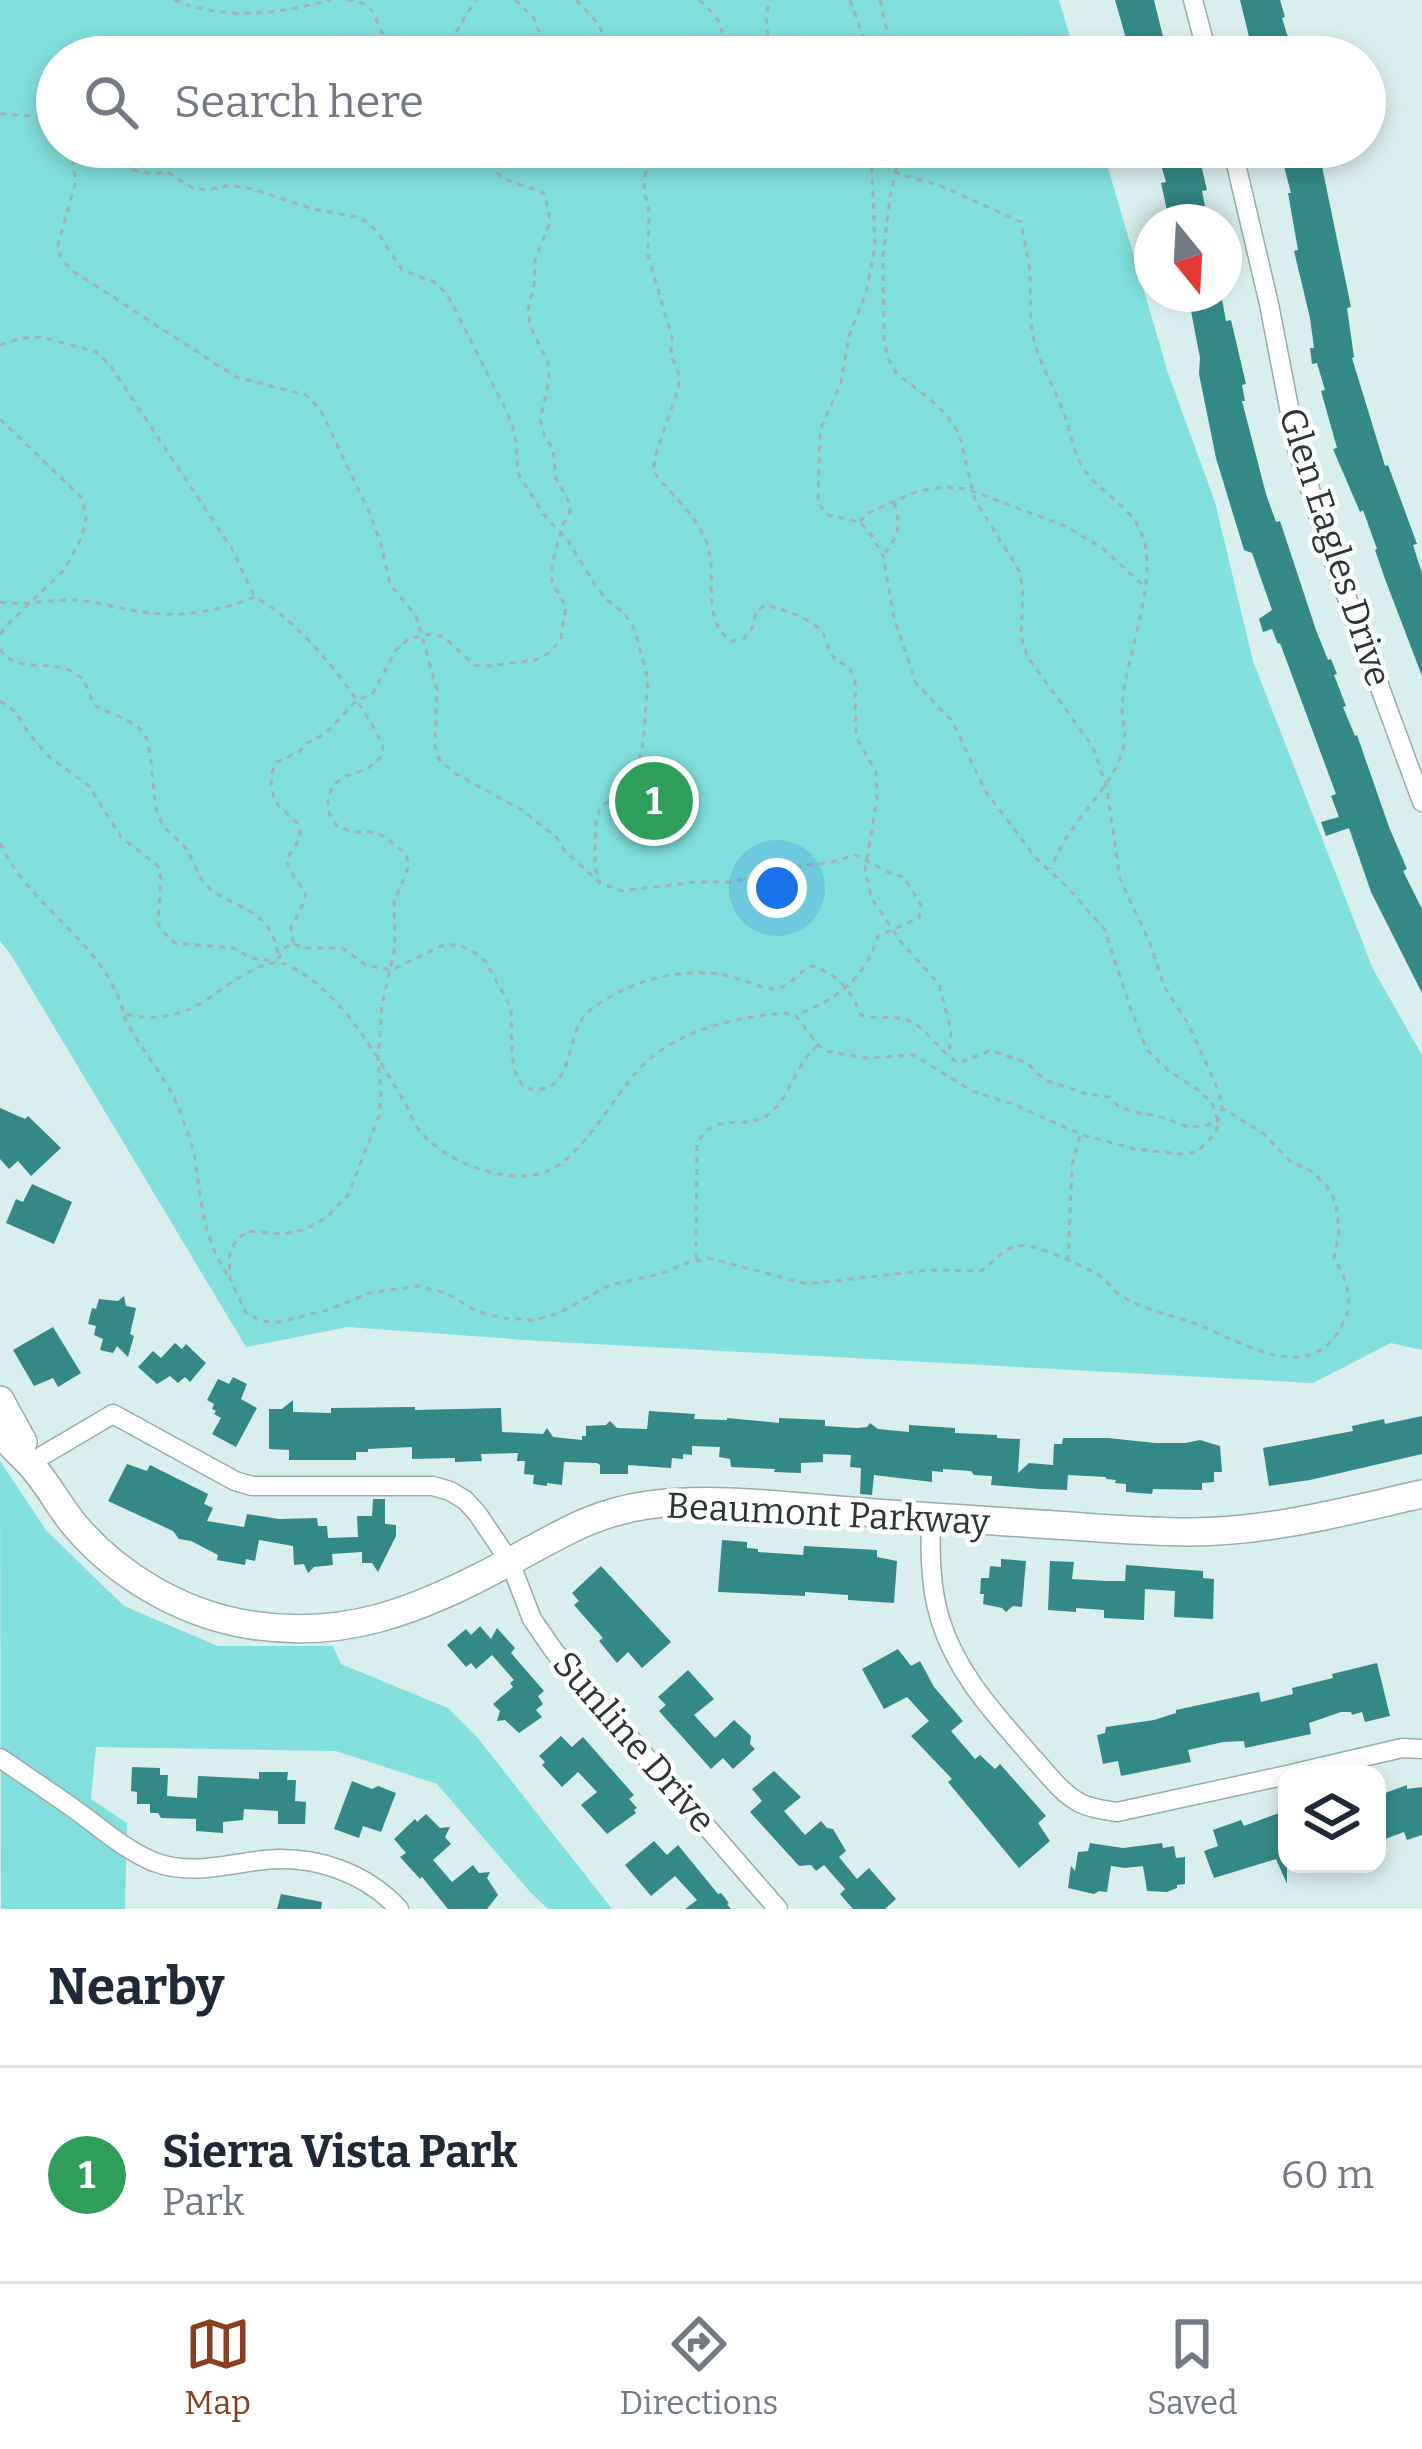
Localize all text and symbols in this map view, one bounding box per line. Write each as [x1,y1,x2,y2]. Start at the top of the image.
search box [36,36,1386,168]
icon: search [78,69,144,135]
text: Search here [174,75,424,129]
north arrow [1134,204,1242,312]
street label: Glen Eagles Drive [1269,402,1401,692]
pin: 1 [615,756,693,846]
your location [747,858,807,918]
street label: Beaumont Parkway [665,1484,992,1544]
street label: Sunline Drive [543,1642,725,1842]
map controls [1278,1765,1386,1873]
button: layers [1278,1765,1386,1873]
text: Nearby [48,1956,224,2018]
text: Sierra Vista Park [162,2125,518,2179]
text: 1 [79,2152,95,2198]
text: 60 m [1281,2152,1374,2198]
text: Park [162,2179,244,2225]
tab: Map [184,2311,251,2423]
tab: Directions [620,2311,778,2423]
tab: Saved [1147,2311,1238,2423]

